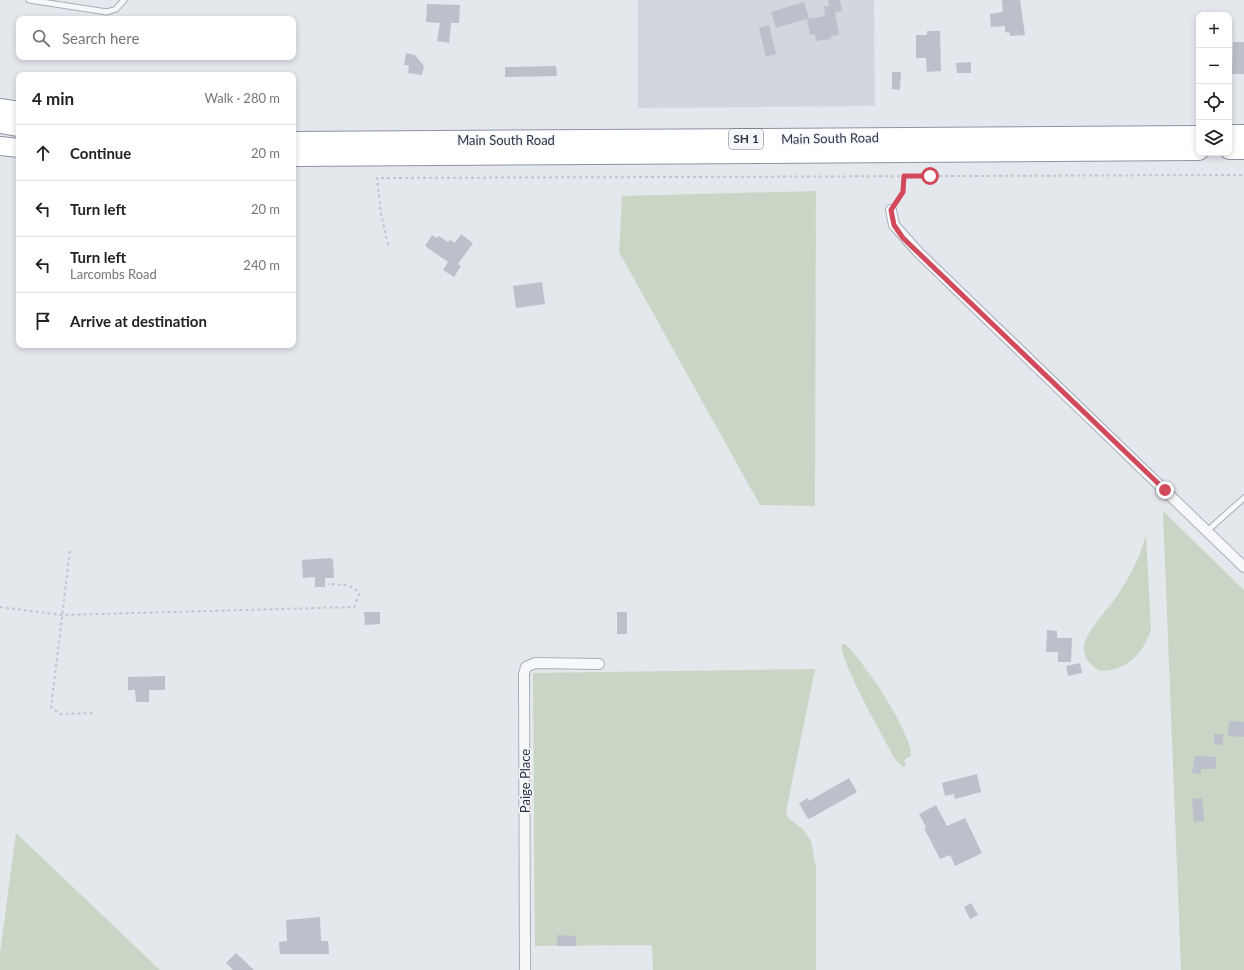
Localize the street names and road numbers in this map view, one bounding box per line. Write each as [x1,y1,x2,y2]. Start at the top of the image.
road number: SH 1 [729,129,763,149]
street label: Main South Road [781,129,879,147]
street label: Main South Road [457,132,555,148]
street label: Paige Place [517,749,533,813]

